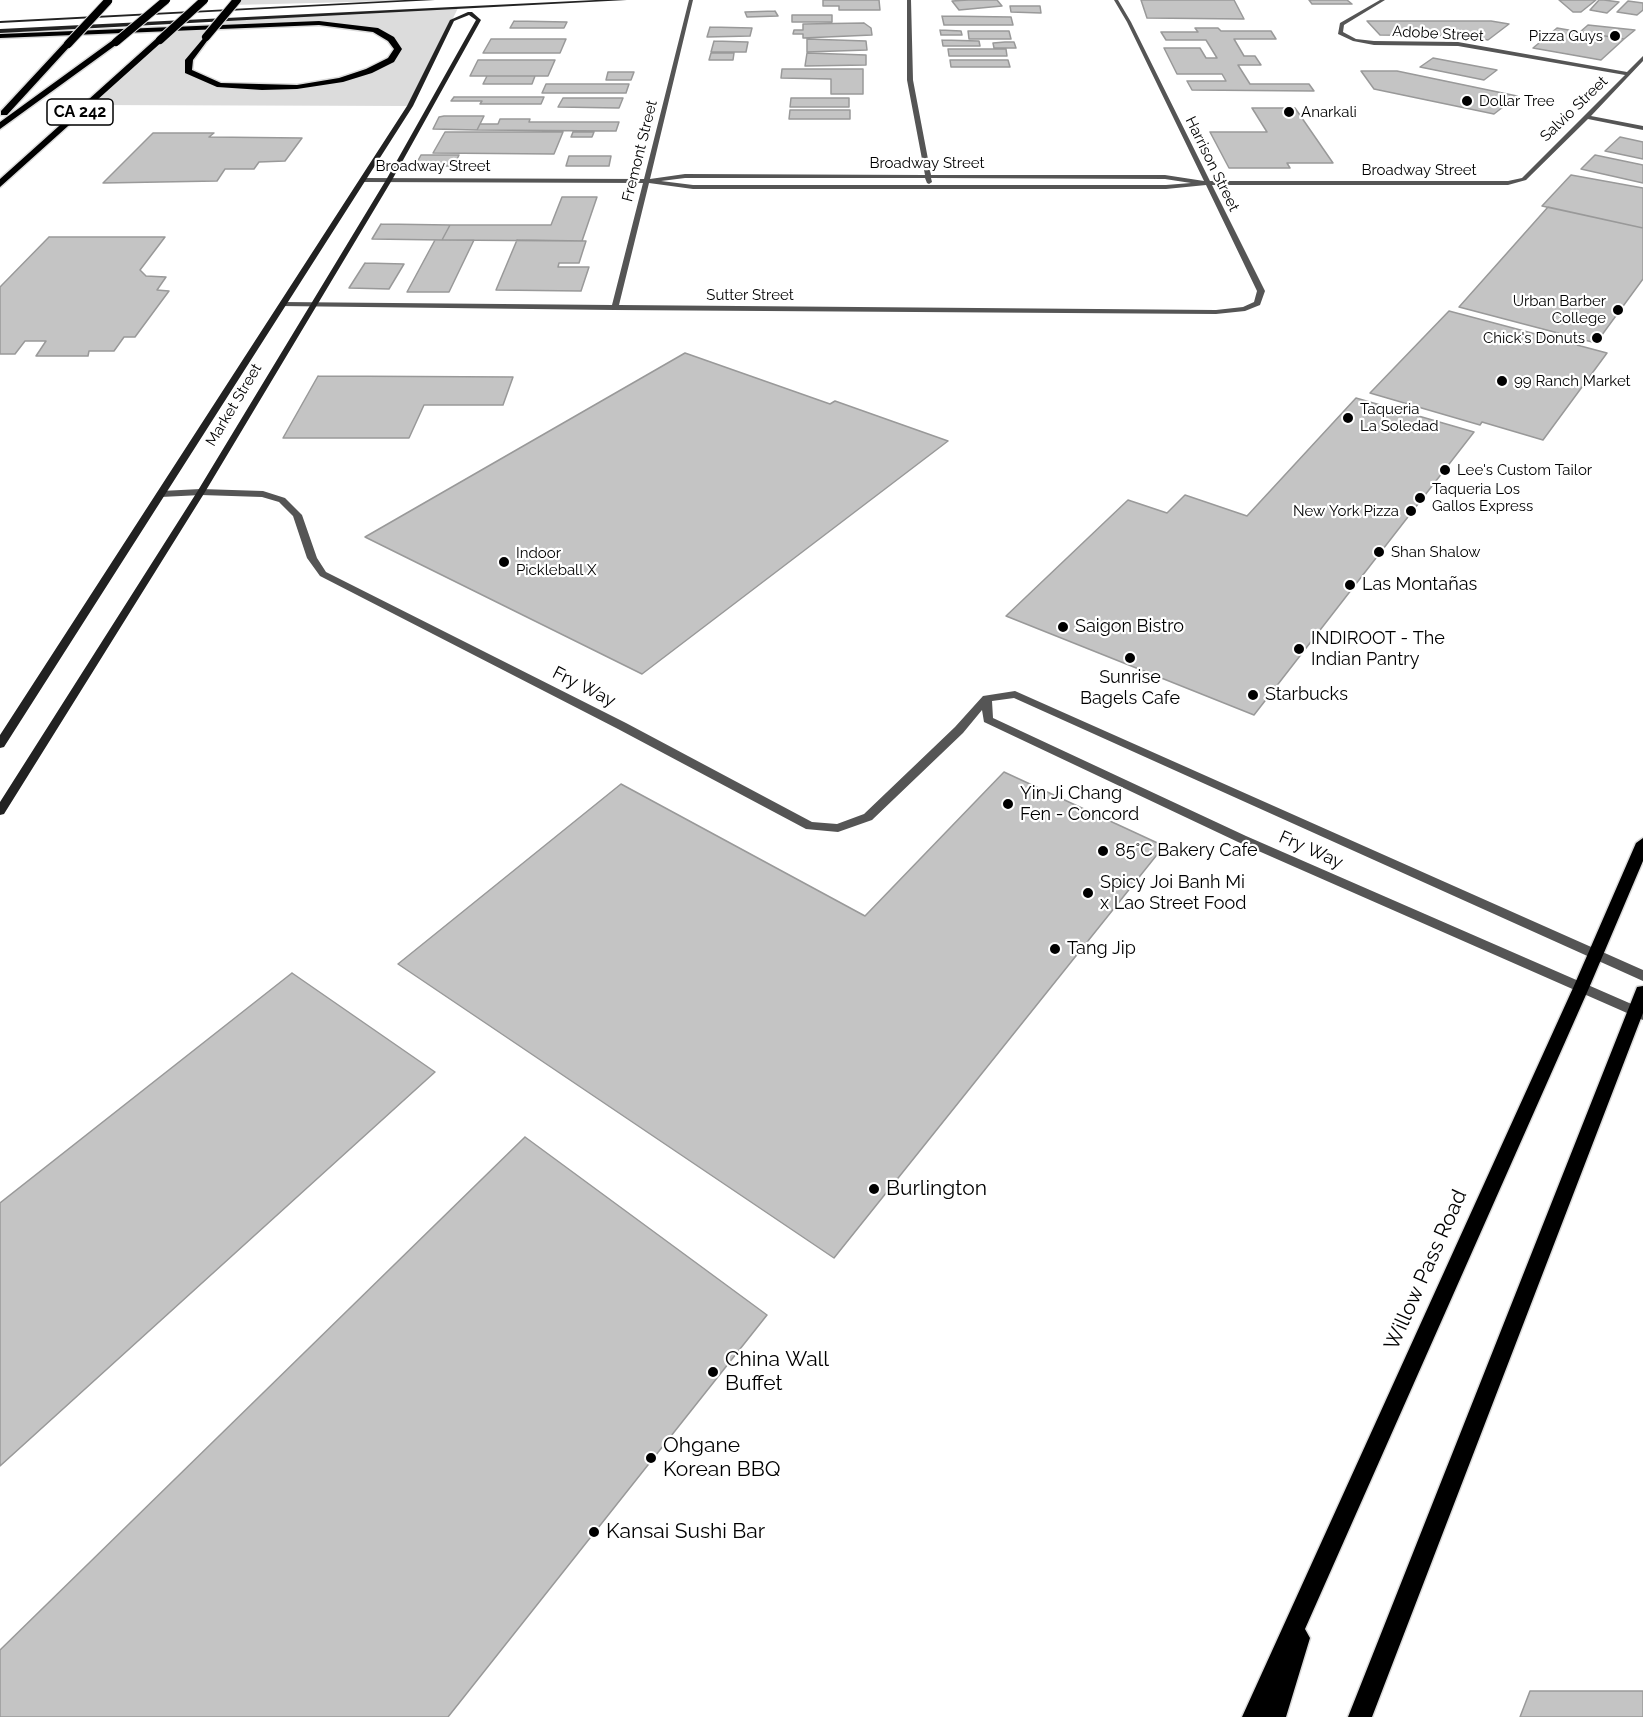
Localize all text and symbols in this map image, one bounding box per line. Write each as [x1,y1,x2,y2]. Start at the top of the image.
street label: Adobe Street [1392,23,1484,45]
place label: Pizza Guys [1529,27,1603,45]
marker: Pizza Guys [1608,29,1622,43]
street label: Salvio Street [1537,72,1611,146]
place label: Dollar Tree [1479,92,1555,110]
marker: Dollar Tree [1460,94,1474,108]
street label: Fremont Street [619,98,661,204]
road number: CA 242 [47,99,113,125]
place label: Anarkali [1301,103,1357,121]
marker: Anarkali [1282,105,1296,119]
street label: Harrison Street [1181,114,1243,214]
street label: Broadway Street [870,154,984,172]
street label: Broadway Street [376,157,490,175]
street label: Broadway Street [1362,161,1476,179]
street label: Sutter Street [706,286,794,304]
place label: Urban Barber College [1513,292,1606,327]
marker: Urban Barber College [1611,303,1625,317]
place label: Chick's Donuts [1483,329,1585,347]
marker: Chick's Donuts [1590,331,1604,345]
street label: Market Street [202,360,266,450]
place label: 99 Ranch Market [1514,372,1631,390]
marker: 99 Ranch Market [1495,374,1509,388]
place label: Taqueria La Soledad [1360,400,1438,435]
marker: Taqueria La Soledad [1341,411,1355,425]
place label: Lee's Custom Tailor [1457,461,1592,479]
marker: Lee's Custom Tailor [1438,463,1452,477]
place label: Taqueria Los Gallos Express [1432,480,1533,515]
marker: Taqueria Los Gallos Express [1413,491,1427,505]
place label: New York Pizza [1293,502,1399,520]
marker: New York Pizza [1404,504,1418,518]
place label: Shan Shalow [1391,543,1481,561]
place label: Indoor Pickleball X [516,544,597,579]
marker: Shan Shalow [1372,545,1386,559]
marker: Indoor Pickleball X [497,555,511,569]
place label: Las Montañas [1362,574,1477,596]
marker: Las Montañas [1343,578,1357,592]
place label: Saigon Bistro [1075,616,1184,638]
marker: Saigon Bistro [1056,620,1070,634]
place label: INDIROOT - The Indian Pantry [1311,628,1445,670]
marker: INDIROOT - The Indian Pantry [1292,642,1306,656]
marker: Sunrise Bagels Cafe [1123,651,1137,665]
street label: Fry Way [549,662,619,712]
place label: Sunrise Bagels Cafe [1080,667,1180,710]
place label: Starbucks [1265,684,1348,706]
marker: Starbucks [1246,688,1260,702]
place label: Yin Ji Chang Fen - Concord [1020,783,1139,826]
marker: Yin Ji Chang Fen - Concord [1001,797,1015,811]
street label: Fry Way [1276,826,1346,874]
place label: 85°C Bakery Cafe [1115,840,1258,862]
marker: 85°C Bakery Cafe [1096,844,1110,858]
place label: Spicy Joi Banh Mi x Lao Street Food [1100,872,1246,914]
marker: Spicy Joi Banh Mi x Lao Street Food [1081,886,1095,900]
place label: Tang Jip [1067,938,1136,960]
marker: Tang Jip [1048,942,1062,956]
place label: Burlington [886,1176,987,1202]
marker: Burlington [867,1182,881,1196]
street label: Willow Pass Road [1379,1186,1473,1354]
place label: China Wall Buffet [725,1347,829,1397]
marker: China Wall Buffet [706,1365,720,1379]
place label: Ohgane Korean BBQ [663,1433,780,1483]
marker: Ohgane Korean BBQ [644,1451,658,1465]
place label: Kansai Sushi Bar [606,1519,765,1545]
marker: Kansai Sushi Bar [587,1525,601,1539]

